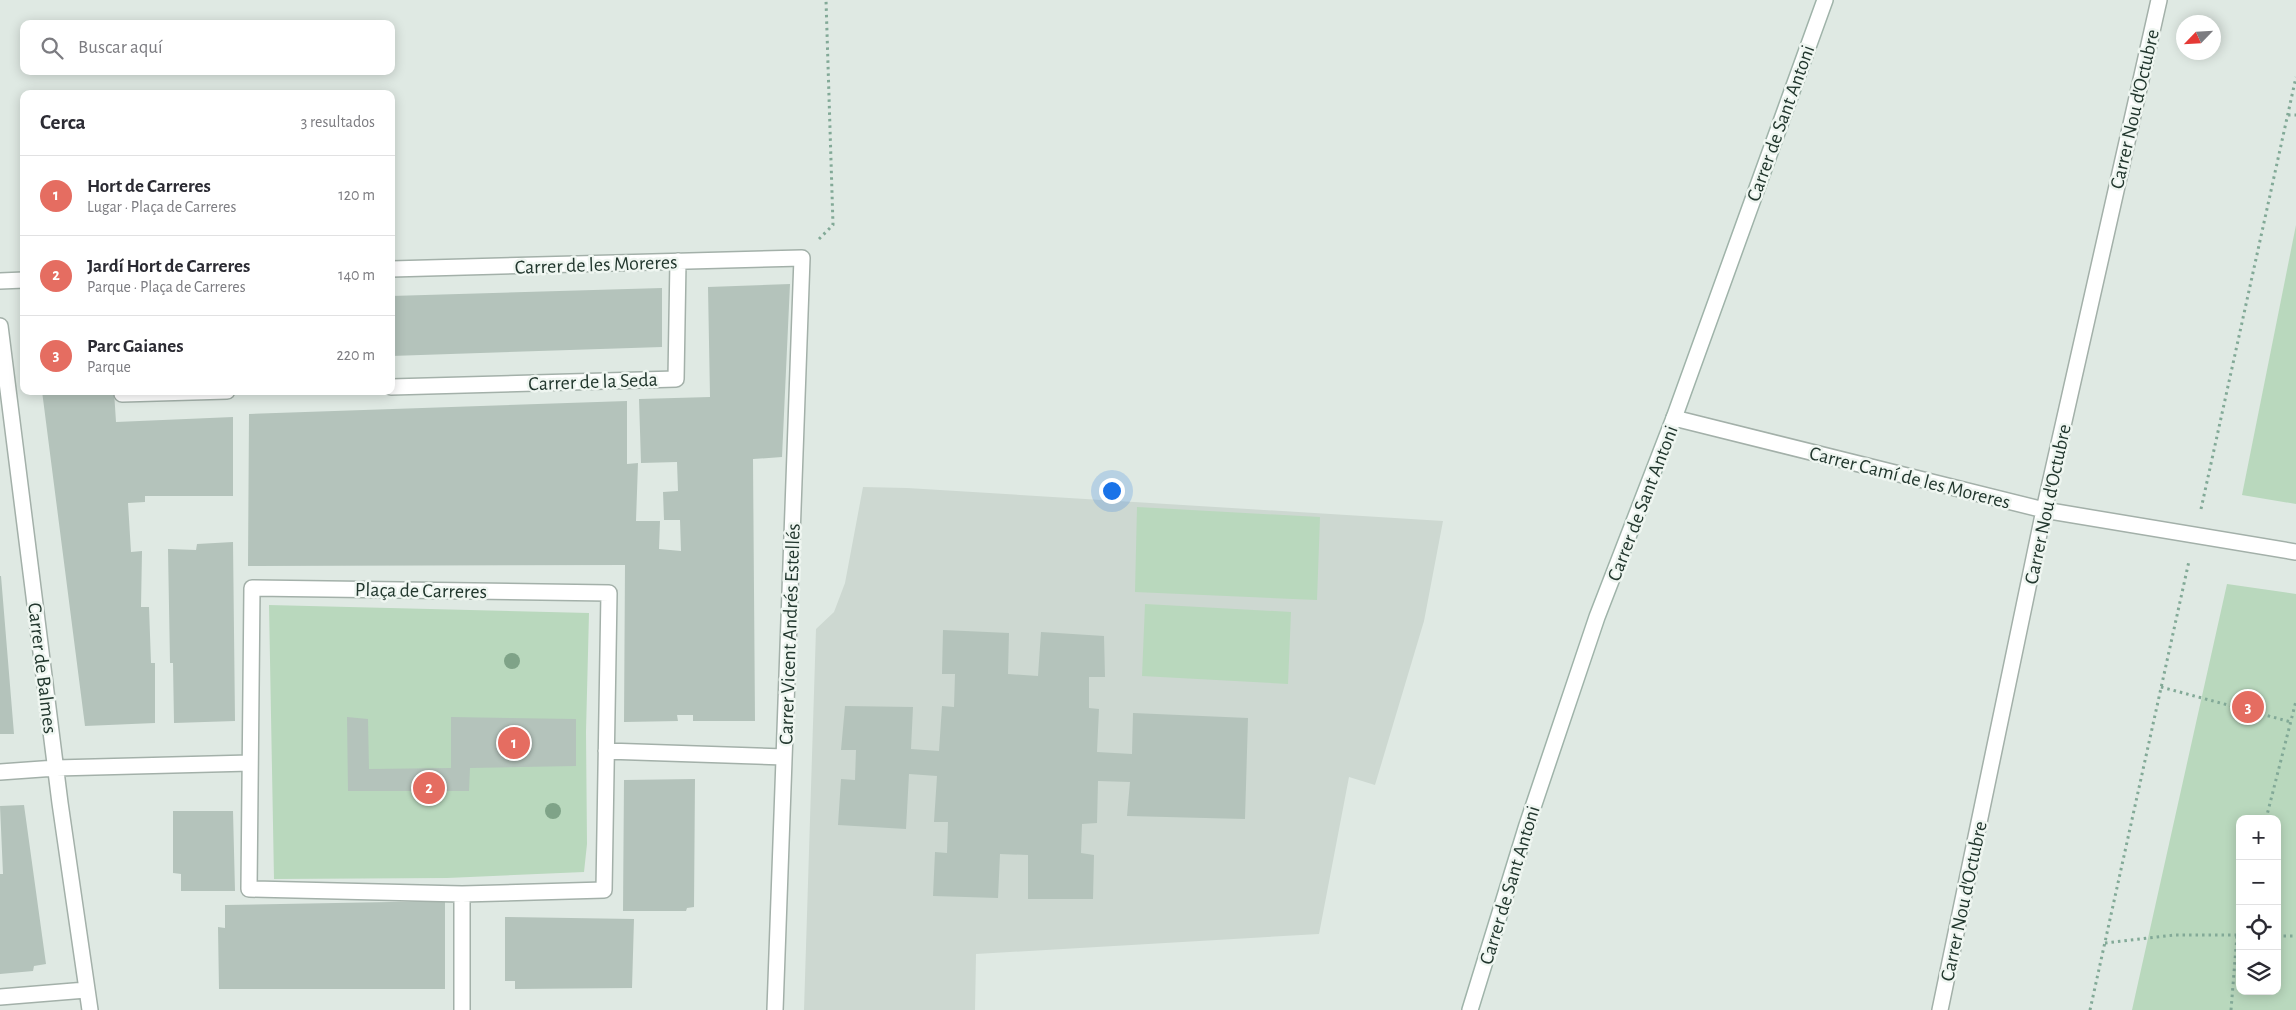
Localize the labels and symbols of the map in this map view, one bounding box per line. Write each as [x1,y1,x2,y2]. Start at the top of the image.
north arrow [2176,15,2221,60]
street label: Carrer Nou d'Octubre [2107,28,2163,191]
street label: Carrer de Sant Antoni [1743,42,1819,204]
street label: Carrer de les Moreres [514,252,678,278]
street label: Carrer de la Seda [528,370,658,394]
street label: Carrer Nou d'Octubre [2021,422,2075,586]
street label: Carrer de Sant Antoni [1604,423,1682,584]
street label: Carrer Camí de les Moreres [1807,443,2012,513]
your location [1099,478,1125,504]
street label: Carrer Vicent Andrés Estellés [776,523,804,745]
street label: Plaça de Carreres [355,580,487,602]
street label: Carrer de Balmes [24,602,60,735]
pin: 3 [2232,688,2264,726]
pin: 1 [498,724,530,762]
pin: 2 [413,769,445,807]
street label: Carrer de Sant Antoni [1476,804,1544,967]
street label: Carrer Nou d'Octubre [1937,819,1991,983]

